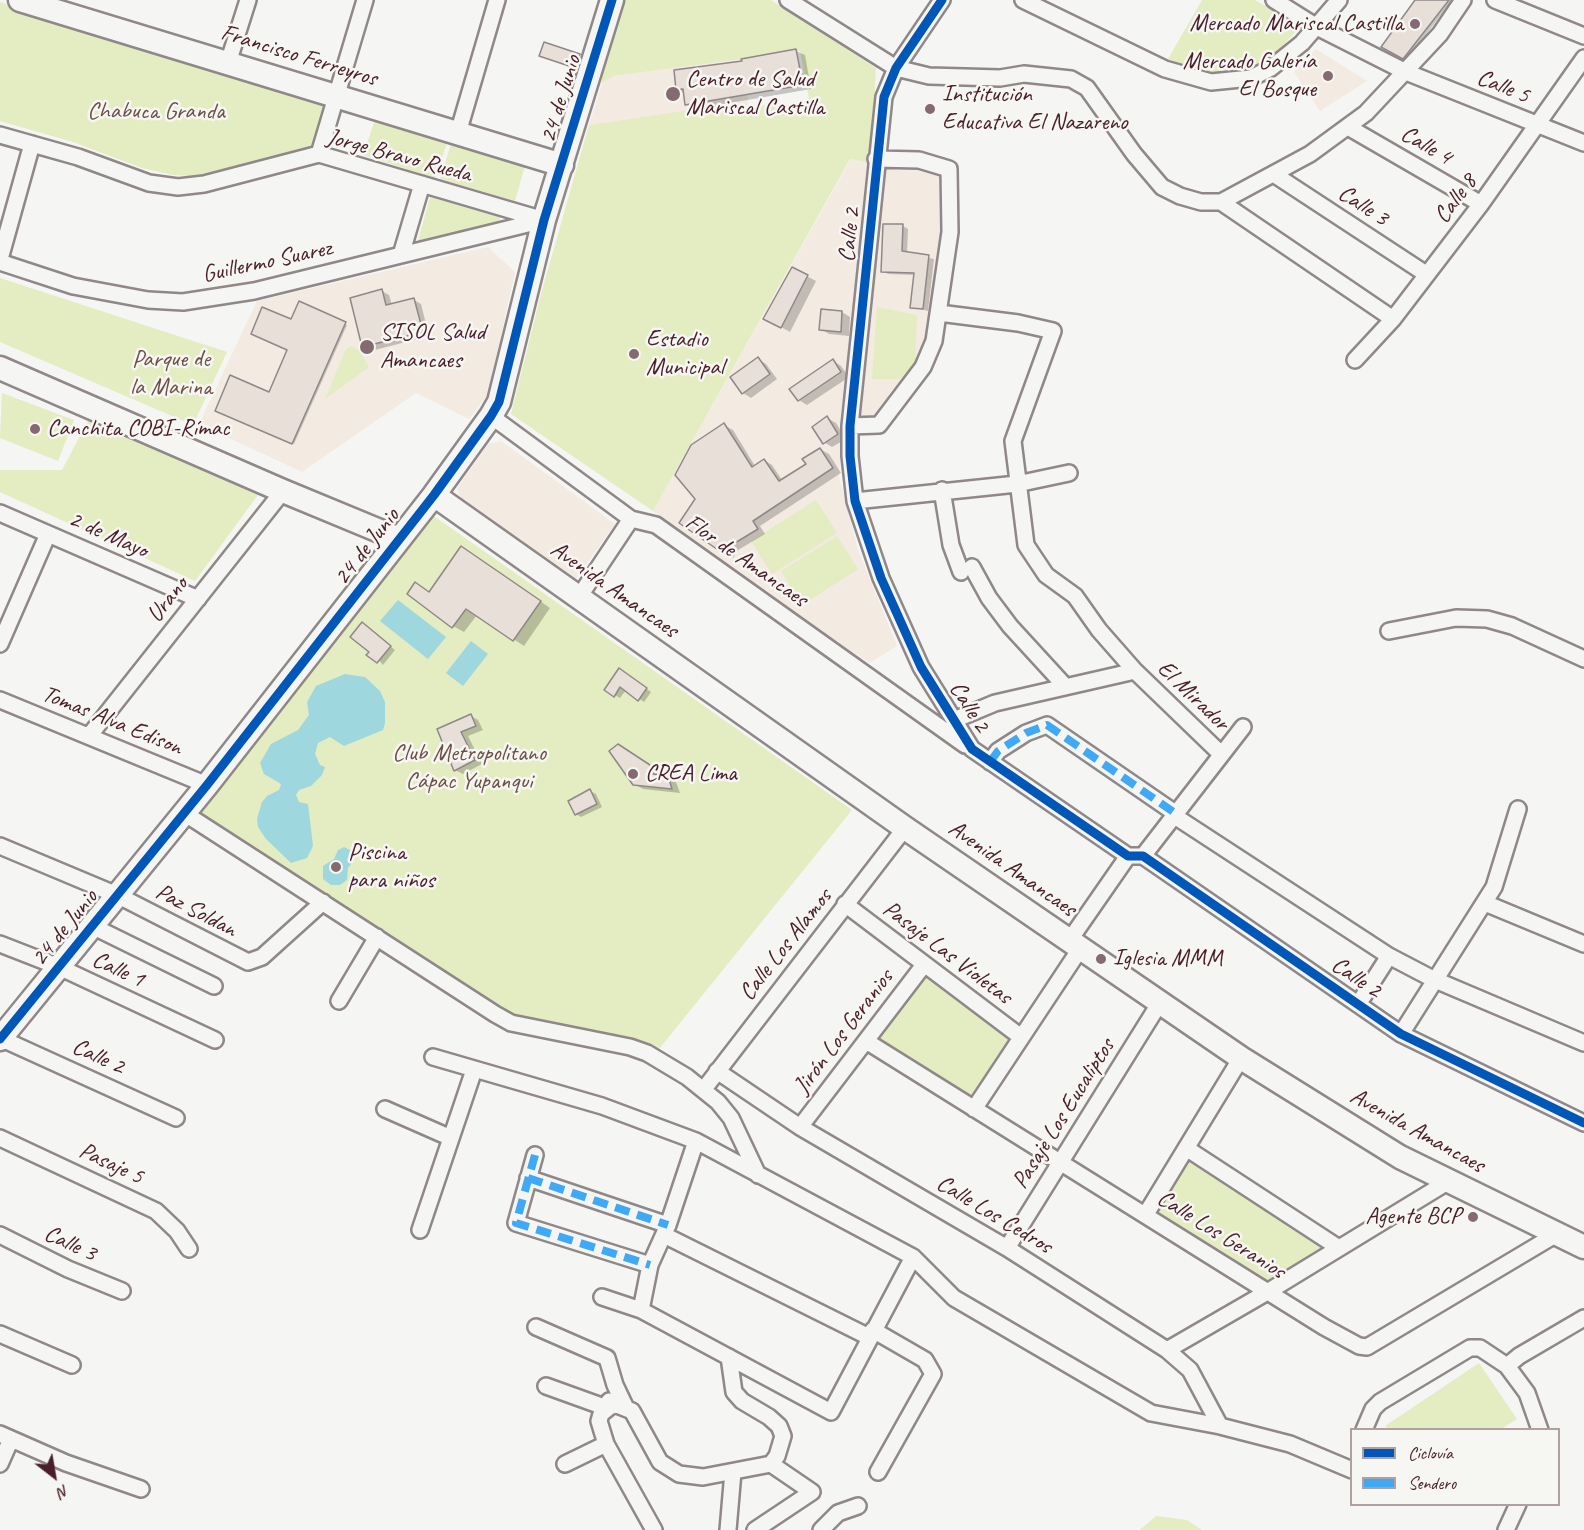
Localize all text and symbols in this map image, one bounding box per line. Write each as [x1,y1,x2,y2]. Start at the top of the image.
place label: Mercado Mariscal Castilla [1189,10,1403,38]
marker: Mercado Mariscal Castilla [1408,17,1422,31]
street label: Francisco Ferreyros [217,19,381,93]
place label: Mercado Galería El Bosque [1183,48,1316,104]
street label: 24 de Junio [534,52,588,146]
street label: Calle 5 [1472,63,1534,111]
place label: Centro de Salud Mariscal Castilla [686,66,824,122]
marker: Mercado Galería El Bosque [1321,69,1335,83]
place label: Institución Educativa El Nazareno [942,81,1128,137]
marker: Centro de Salud Mariscal Castilla [664,85,682,103]
park label: Chabuca Granda [87,98,225,126]
marker: Institución Educativa El Nazareno [923,102,937,116]
street label: Calle 4 [1395,120,1457,172]
street label: Jorge Bravo Rueda [324,123,474,189]
street label: Calle 8 [1428,169,1484,229]
street label: Calle 3 [1332,179,1394,233]
street label: Calle 2 [833,206,867,264]
street label: Guillermo Suarez [200,234,334,290]
place label: SISOL Salud Amancaes [380,319,485,375]
place label: Estadio Municipal [646,326,724,382]
marker: SISOL Salud Amancaes [358,338,376,356]
park label: Parque de la Marina [130,346,212,402]
marker: Estadio Municipal [627,347,641,361]
place label: Canchita COBI-Rímac [47,415,229,443]
marker: Canchita COBI-Rímac [28,422,42,436]
street label: 24 de Junio [328,503,406,591]
street label: 2 de Mayo [64,505,152,565]
street label: Flor de Amancaes [679,508,813,614]
street label: Avenida Amancaes [545,535,683,645]
street label: Urano [141,571,195,629]
street label: El Mirador [1151,655,1235,737]
street label: Calle 2 [942,676,996,738]
street label: Tomas Alva Edison [38,680,186,762]
park label: Club Metropolitano Cápac Yupanqui [392,740,546,796]
place label: CREA Lima [645,760,737,788]
marker: CREA Lima [626,767,640,781]
street label: Avenida Amancaes [943,814,1081,924]
place label: Piscina para niños [348,839,434,895]
marker: Piscina para niños [329,860,343,874]
street label: Paz Soldan [150,878,242,944]
street label: Calle Los Alamos [733,883,839,1007]
street label: 24 de Junio [26,884,104,972]
street label: Pasaje Las Violetas [876,895,1018,1011]
street label: Calle 1 [87,945,149,995]
place label: Iglesia MMM [1113,945,1223,973]
street label: Calle 2 [1325,951,1387,1005]
marker: Iglesia MMM [1094,952,1108,966]
street label: Jirón Los Geranios [788,964,900,1100]
street label: Calle 2 [67,1032,129,1082]
street label: Pasaje Los Eucaliptos [1006,1034,1122,1194]
street label: Avenida Amancaes [1345,1082,1489,1180]
street label: Pasaje 5 [74,1137,148,1191]
street label: Calle Los Cedros [931,1169,1057,1261]
street label: Calle Los Geranios [1151,1184,1291,1286]
place label: Agente BCP [1365,1203,1461,1231]
marker: Agente BCP [1466,1210,1480,1224]
street label: Calle 3 [39,1219,101,1269]
legend [1350,1428,1560,1506]
text: Ciclovía [1408,1442,1453,1464]
north arrow [24,1446,84,1506]
text: Sendero [1408,1472,1456,1494]
text: N [54,1480,73,1503]

